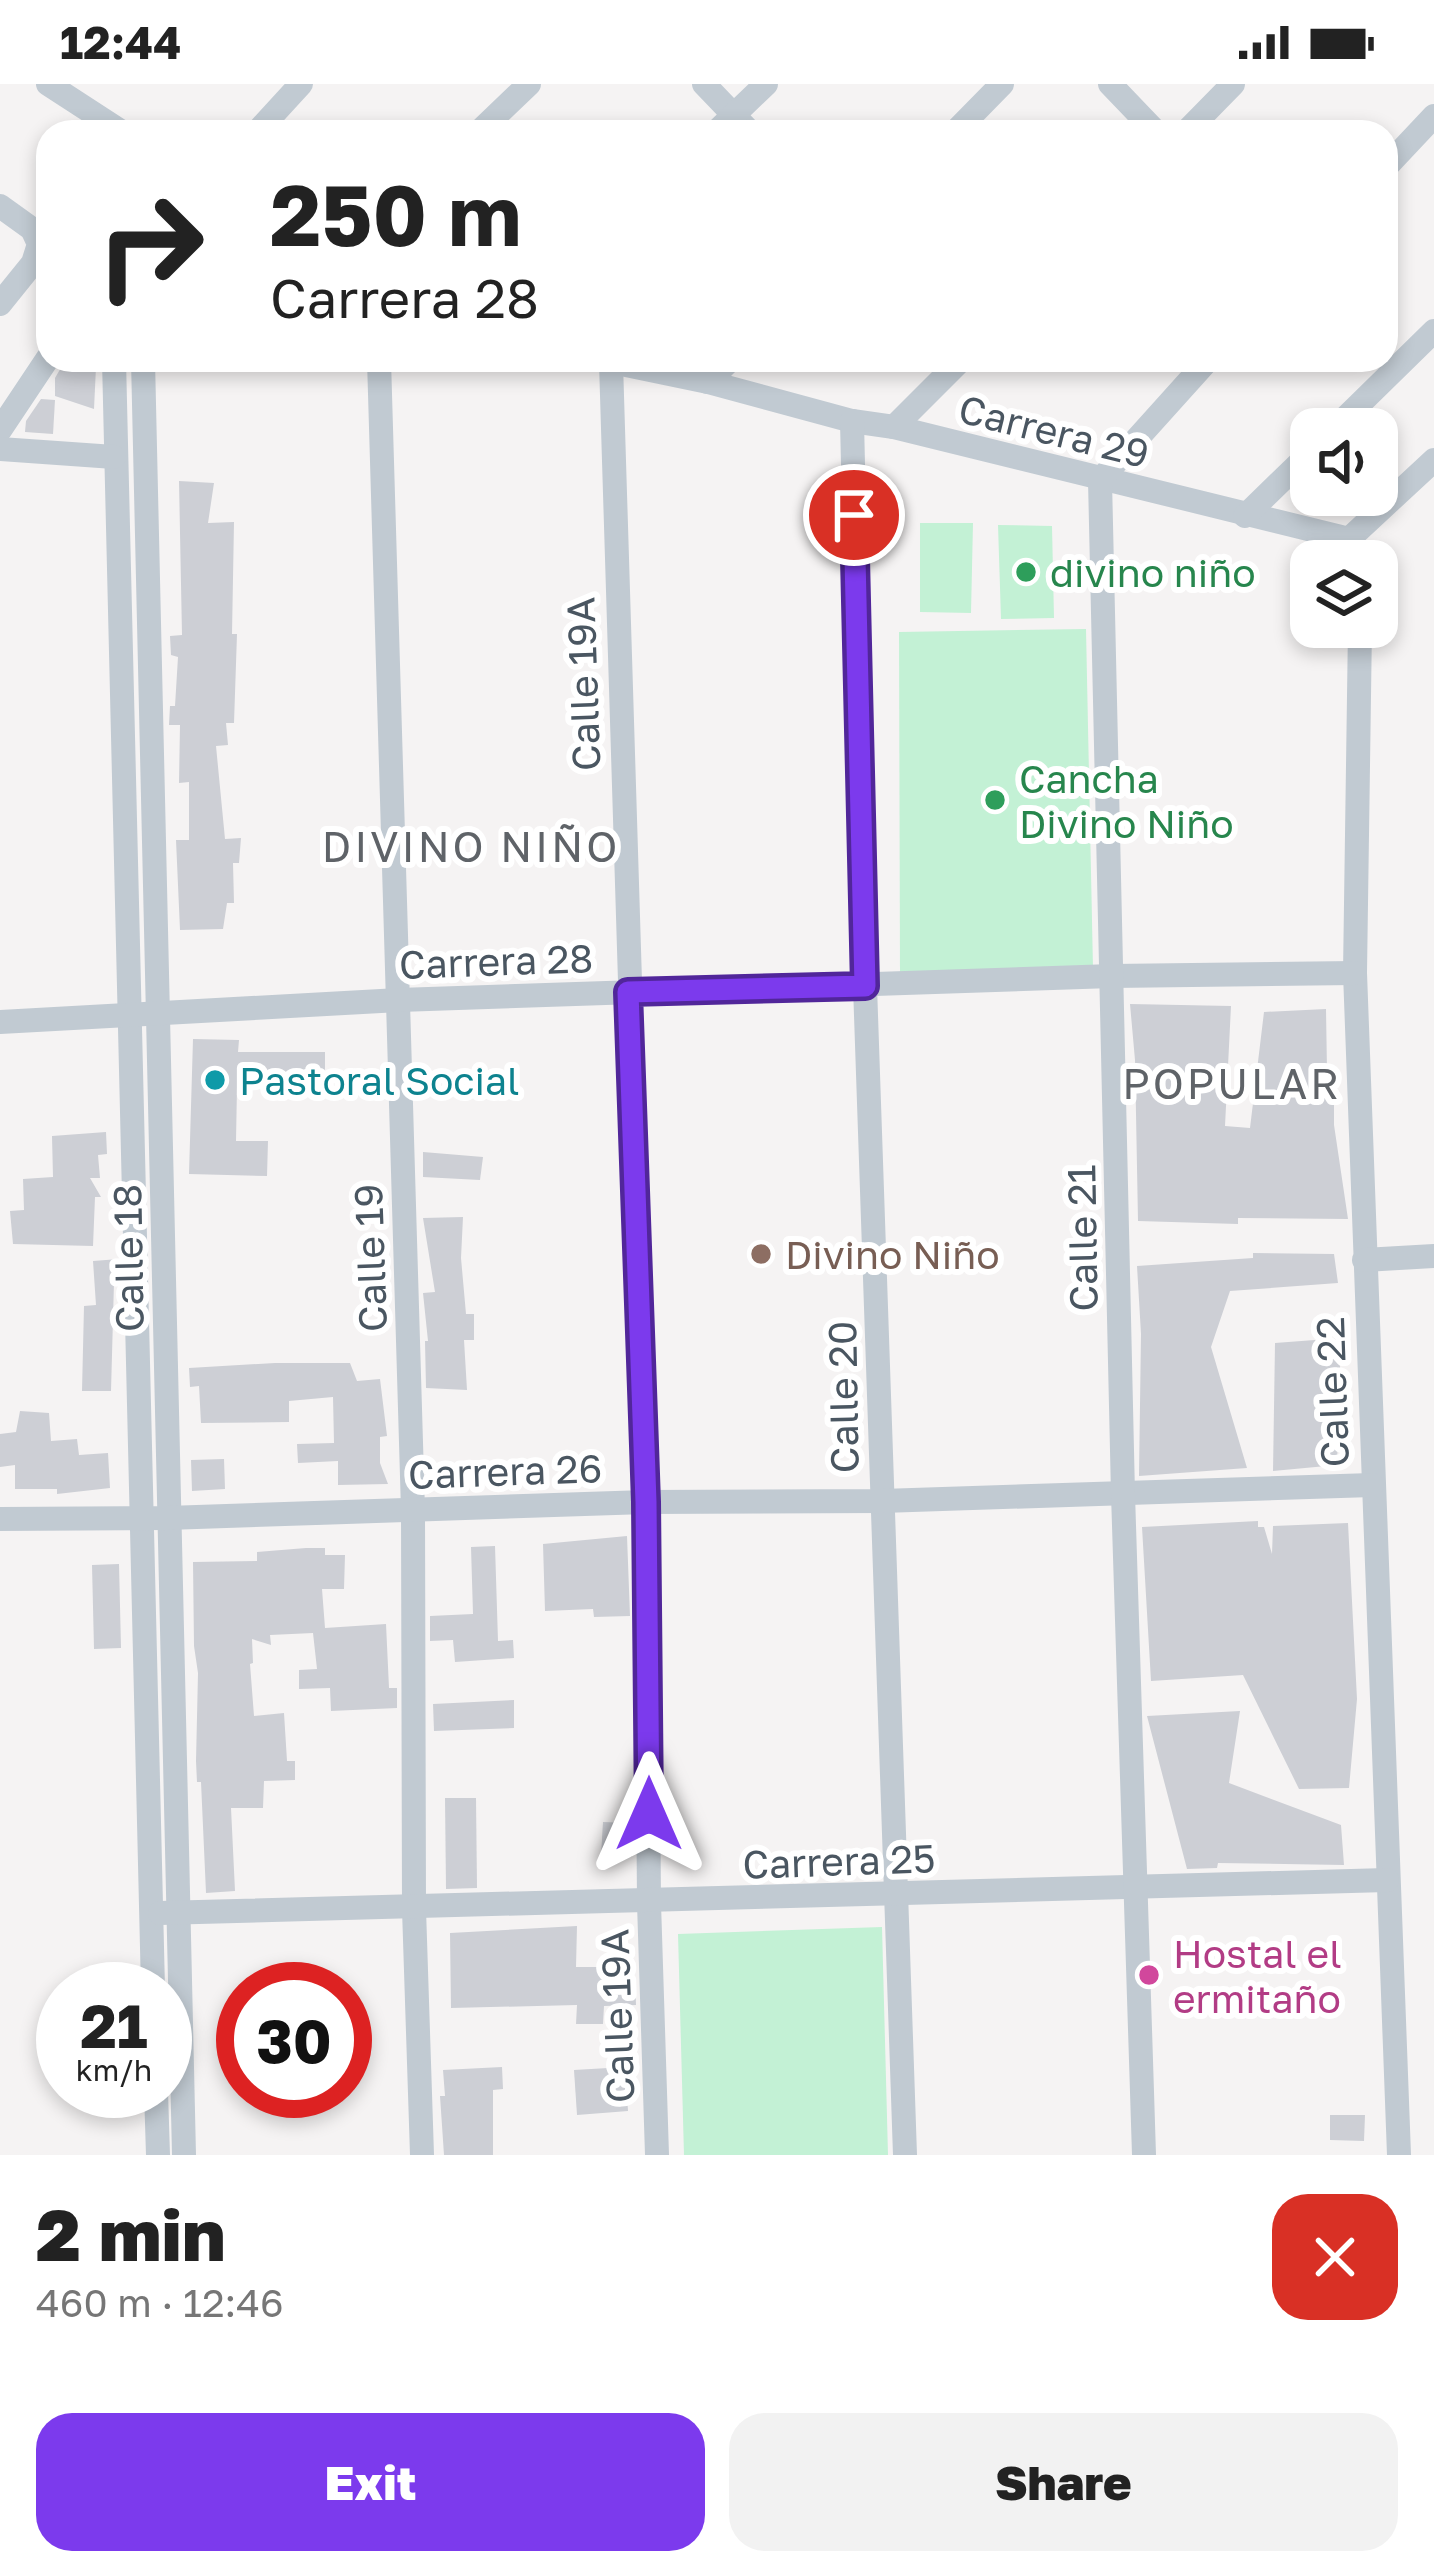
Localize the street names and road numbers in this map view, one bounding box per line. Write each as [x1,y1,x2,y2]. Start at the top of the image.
street label: Carrera 29 [954,385,1154,477]
street label: Calle 19A [556,596,610,772]
street label: Carrera 28 [398,934,594,988]
street label: Calle 21 [1057,1164,1107,1312]
street label: Calle 18 [103,1183,153,1333]
street label: Calle 19 [344,1183,396,1333]
street label: Calle 22 [1306,1316,1358,1468]
street label: Calle 20 [818,1320,868,1474]
street label: Carrera 26 [407,1444,603,1498]
street label: Carrera 25 [742,1834,936,1888]
street label: Calle 19A [590,1928,644,2104]

